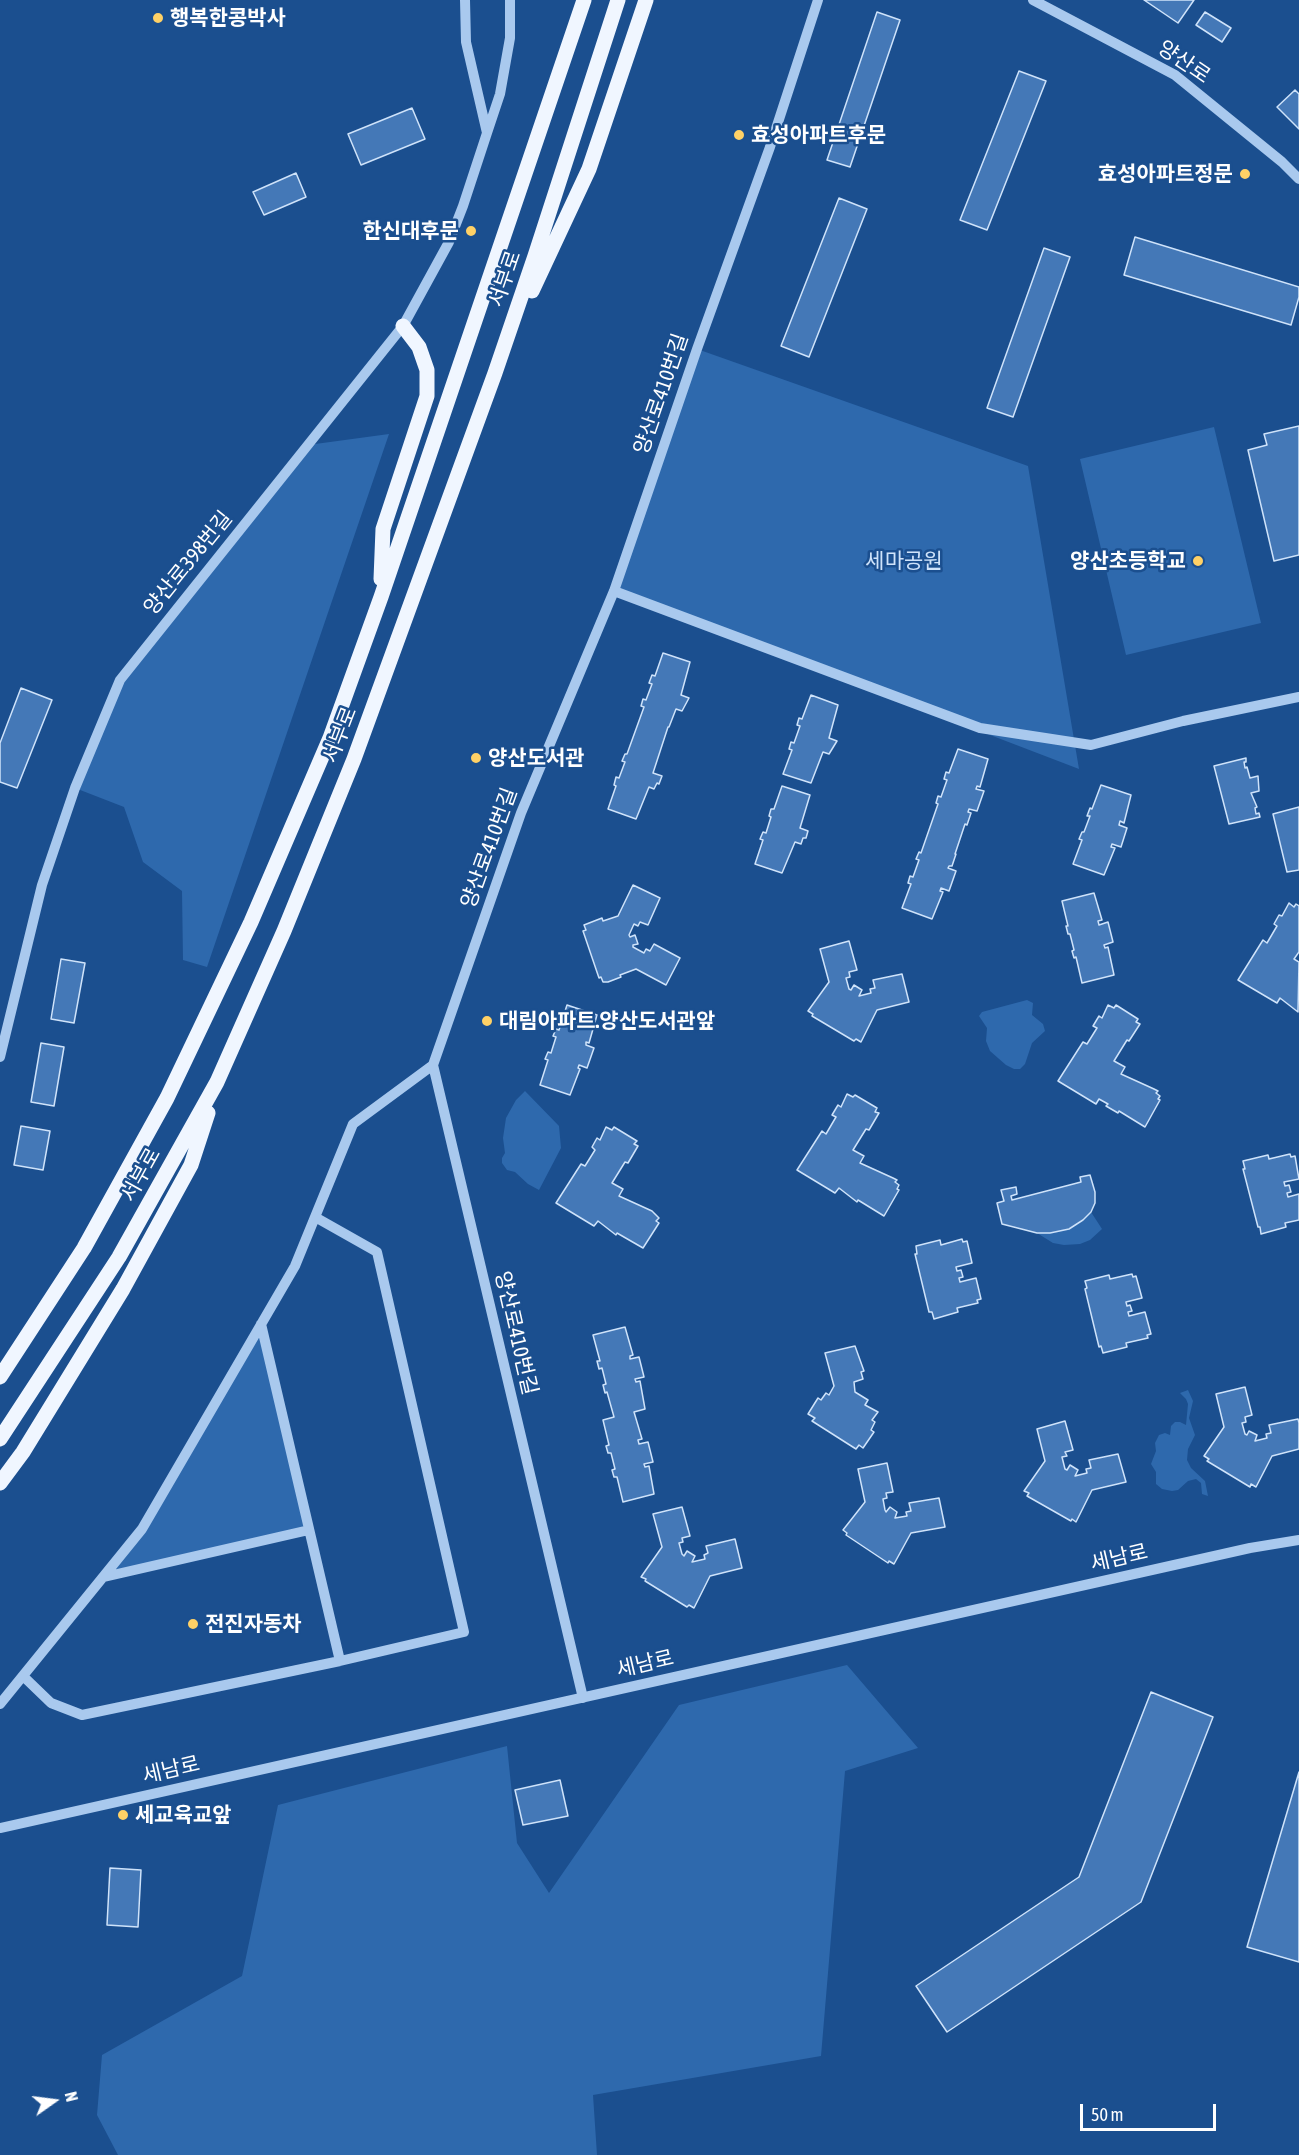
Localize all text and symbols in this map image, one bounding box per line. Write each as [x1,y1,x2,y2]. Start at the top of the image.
place label: 행복한콩박사 [170,5,286,31]
marker: 행복한콩박사 [151,11,165,25]
street label: 양산로 [1153,35,1215,89]
place label: 효성아파트후문 [751,122,886,148]
marker: 효성아파트후문 [732,128,746,142]
place label: 효성아파트정문 [1098,161,1233,187]
marker: 효성아파트정문 [1238,167,1252,181]
place label: 한신대후문 [362,218,459,244]
marker: 한신대후문 [464,224,478,238]
street label: 서부로 [484,247,526,311]
street label: 양산로410번길 [629,330,693,458]
street label: 양산로398번길 [138,506,238,620]
park label: 세마공원 [865,548,943,574]
place label: 양산초등학교 [1070,548,1186,574]
marker: 양산초등학교 [1191,554,1205,568]
street label: 서부로 [318,703,362,767]
place label: 양산도서관 [488,745,585,771]
marker: 양산도서관 [469,751,483,765]
street label: 양산로410번길 [456,784,522,912]
place label: 대림아파트.양산도서관앞 [499,1008,715,1034]
marker: 대림아파트.양산도서관앞 [480,1014,494,1028]
street label: 서부로 [116,1144,166,1206]
street label: 양산로410번길 [490,1269,542,1397]
street label: 세남로 [1088,1539,1150,1577]
place label: 전진자동차 [205,1611,302,1637]
marker: 전진자동차 [186,1617,200,1631]
street label: 세남로 [614,1645,676,1683]
street label: 세남로 [140,1751,202,1789]
place label: 세교육교앞 [135,1802,232,1828]
marker: 세교육교앞 [116,1808,130,1822]
north arrow [24,2071,84,2131]
text: N [62,2090,81,2103]
scale bar [1083,2092,1220,2130]
text: 50 m [1091,2104,1123,2125]

